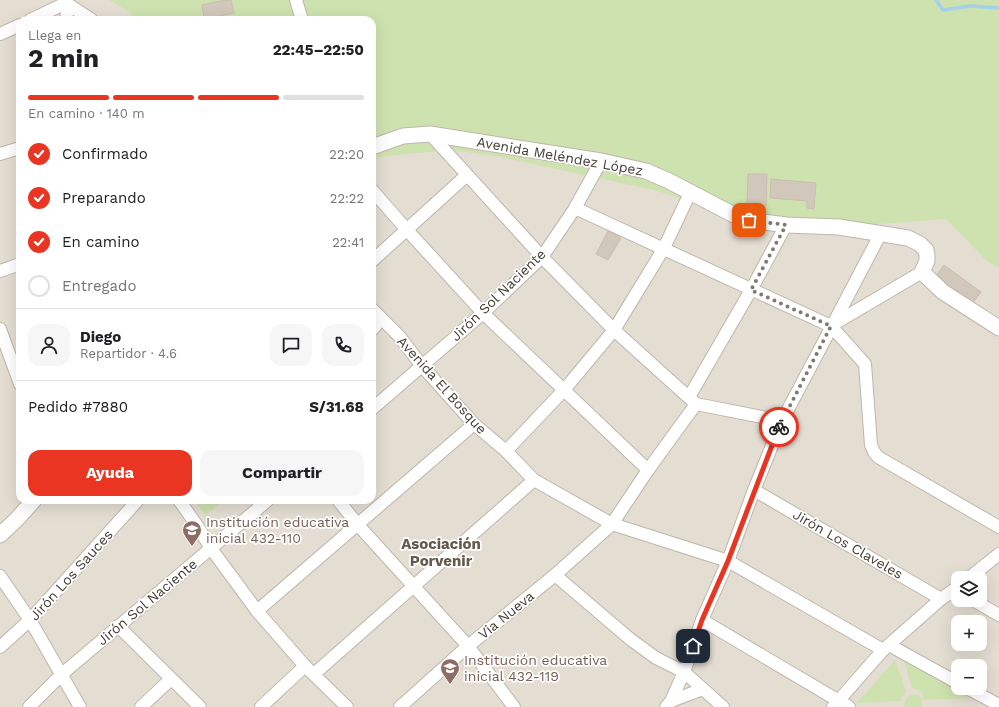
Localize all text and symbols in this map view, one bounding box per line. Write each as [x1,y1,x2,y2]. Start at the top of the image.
text: Llega en [28,28,81,43]
text: 22:45–22:50 [273,41,364,59]
text: 2 min [28,43,99,73]
text: En camino · 140 m [28,106,145,121]
street label: Avenida Meléndez López [476,133,644,179]
icon: check [28,143,50,165]
text: Confirmado [62,145,148,163]
text: 22:20 [329,147,364,162]
icon: check [28,187,50,209]
text: Preparando [62,189,146,207]
text: 22:22 [330,191,364,206]
pin [732,203,766,237]
icon: bag [738,209,760,231]
icon: check [28,231,50,253]
text: En camino [62,233,139,251]
text: 22:41 [332,235,364,250]
street label: Jirón Sol Naciente [447,246,549,344]
text: Entregado [62,277,136,295]
button: person [28,324,70,366]
button: chat [270,324,312,366]
button: phone [322,324,364,366]
text: Diego [80,328,121,346]
street label: Avenida El Bosque [394,333,490,437]
text: Repartidor · 4.6 [80,346,177,361]
text: Pedido #7880 [28,398,128,416]
text: S/31.68 [309,398,364,416]
courier [759,407,799,447]
icon: bike [768,416,790,438]
button: Ayuda [28,450,192,496]
button: Compartir [200,450,364,496]
street label: Jirón Los Claveles [790,506,906,582]
place label: Institución educativa inicial 432-110 [206,514,349,546]
school or university icon: Institución educativa inicial 432-110 [181,519,203,547]
street label: Jirón Los Sauces [26,526,116,624]
district label: Asociación Porvenir [401,535,481,570]
street label: Jirón Sol Naciente [94,556,200,648]
map controls [951,571,987,695]
button: layers [951,571,987,607]
street label: Via Nueva [475,588,537,642]
button: + [951,615,987,651]
pin [676,629,710,663]
icon: home [682,635,704,657]
place label: Institución educativa inicial 432-119 [464,652,607,684]
school or university icon: Institución educativa inicial 432-119 [439,657,461,685]
button: − [951,659,987,695]

